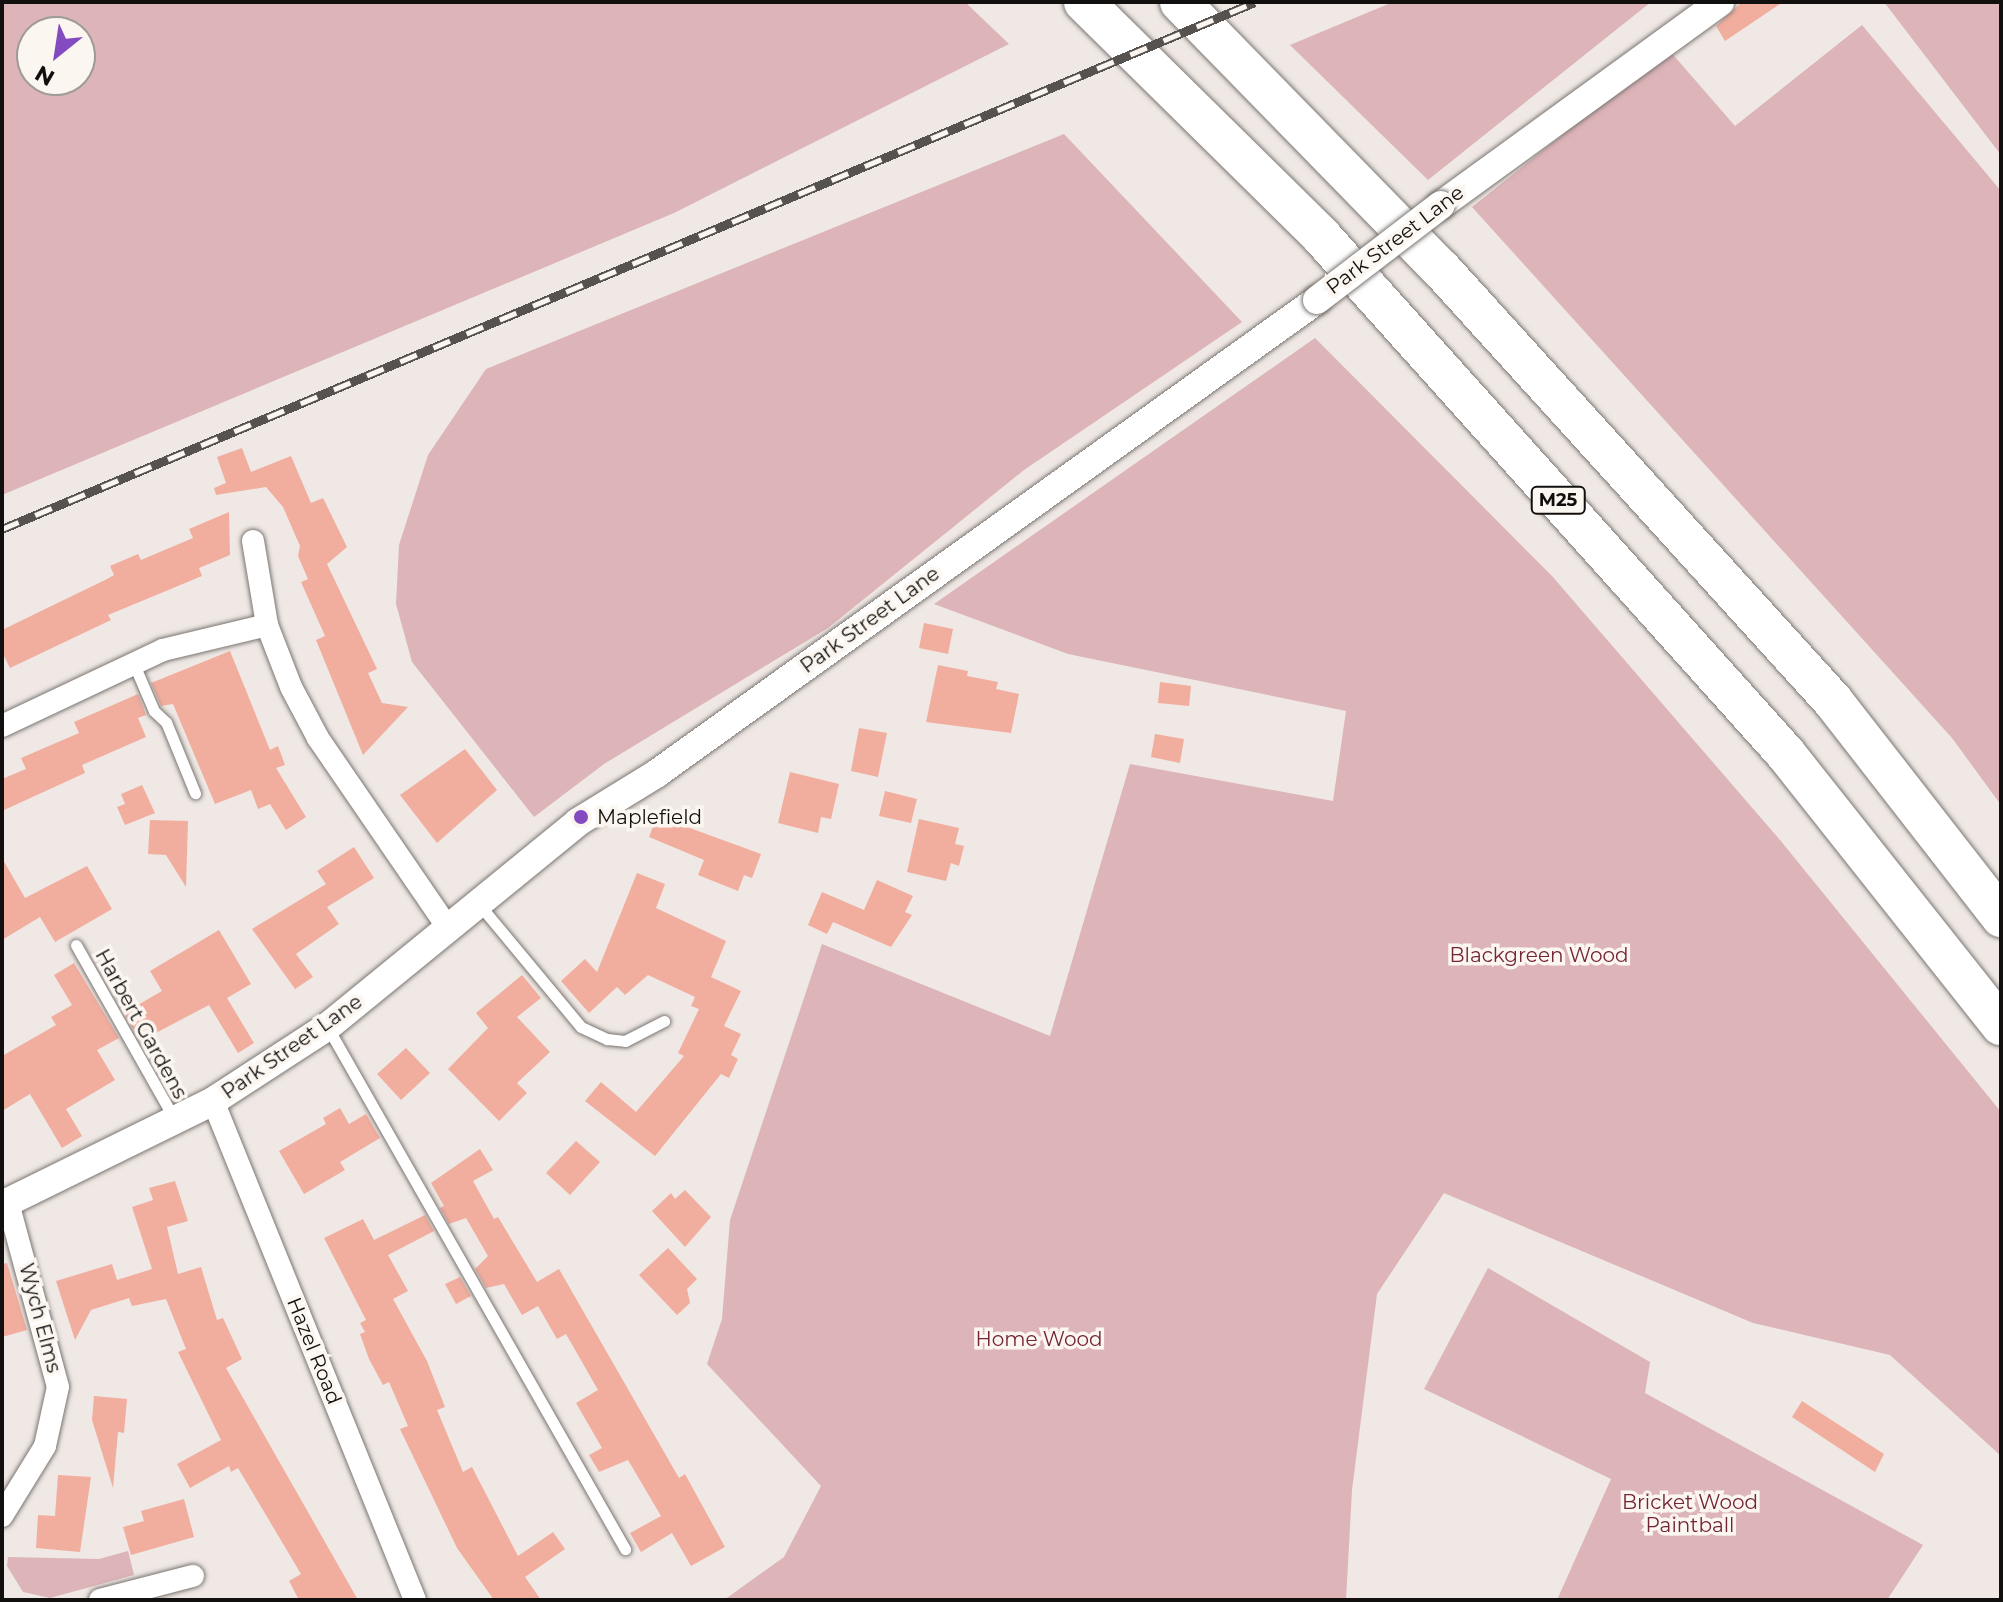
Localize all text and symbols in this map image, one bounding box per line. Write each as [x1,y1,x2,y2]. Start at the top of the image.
north arrow [16,16,96,96]
text: N [30,59,59,92]
street label: Park Street Lane [1322,181,1468,299]
road number: M25 [1530,486,1586,514]
street label: Park Street Lane [796,562,944,678]
place label: Maplefield [597,805,702,829]
marker: Maplefield [572,808,590,826]
park label: Blackgreen Wood [1449,943,1629,967]
street label: Harbert Gardens [90,945,192,1103]
street label: Park Street Lane [217,990,367,1104]
street label: Wych Elms [14,1261,66,1375]
street label: Hazel Road [282,1294,346,1408]
park label: Home Wood [975,1327,1103,1351]
park label: Bricket Wood Paintball [1622,1491,1758,1538]

